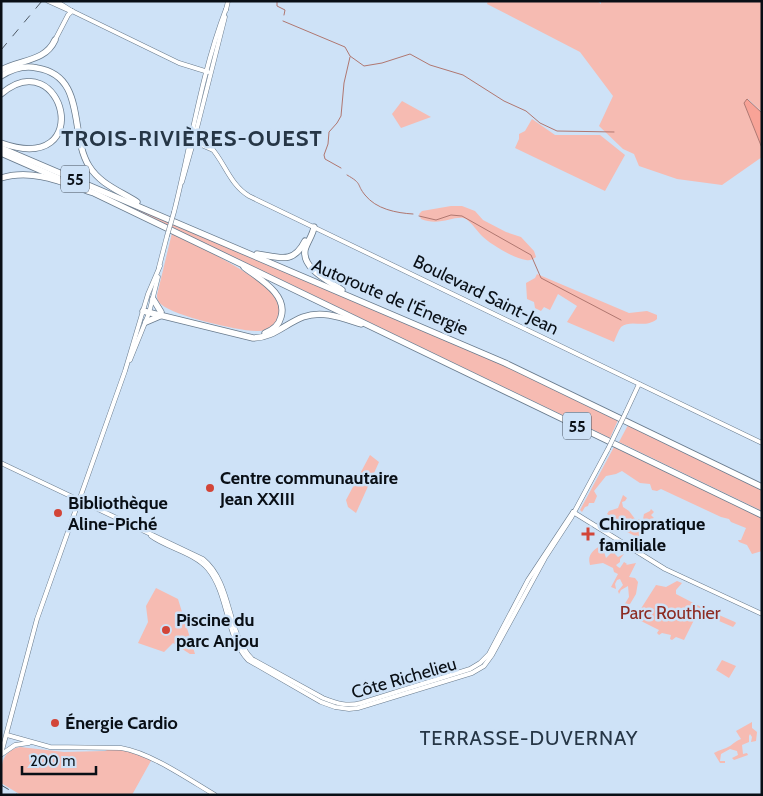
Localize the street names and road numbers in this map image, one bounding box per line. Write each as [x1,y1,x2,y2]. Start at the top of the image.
road number: 55 [61,165,89,192]
street label: Boulevard Saint-Jean [410,250,562,340]
street label: Autoroute de l'Énergie [309,254,471,340]
road number: 55 [563,412,591,440]
street label: Côte Richelieu [349,653,459,703]

